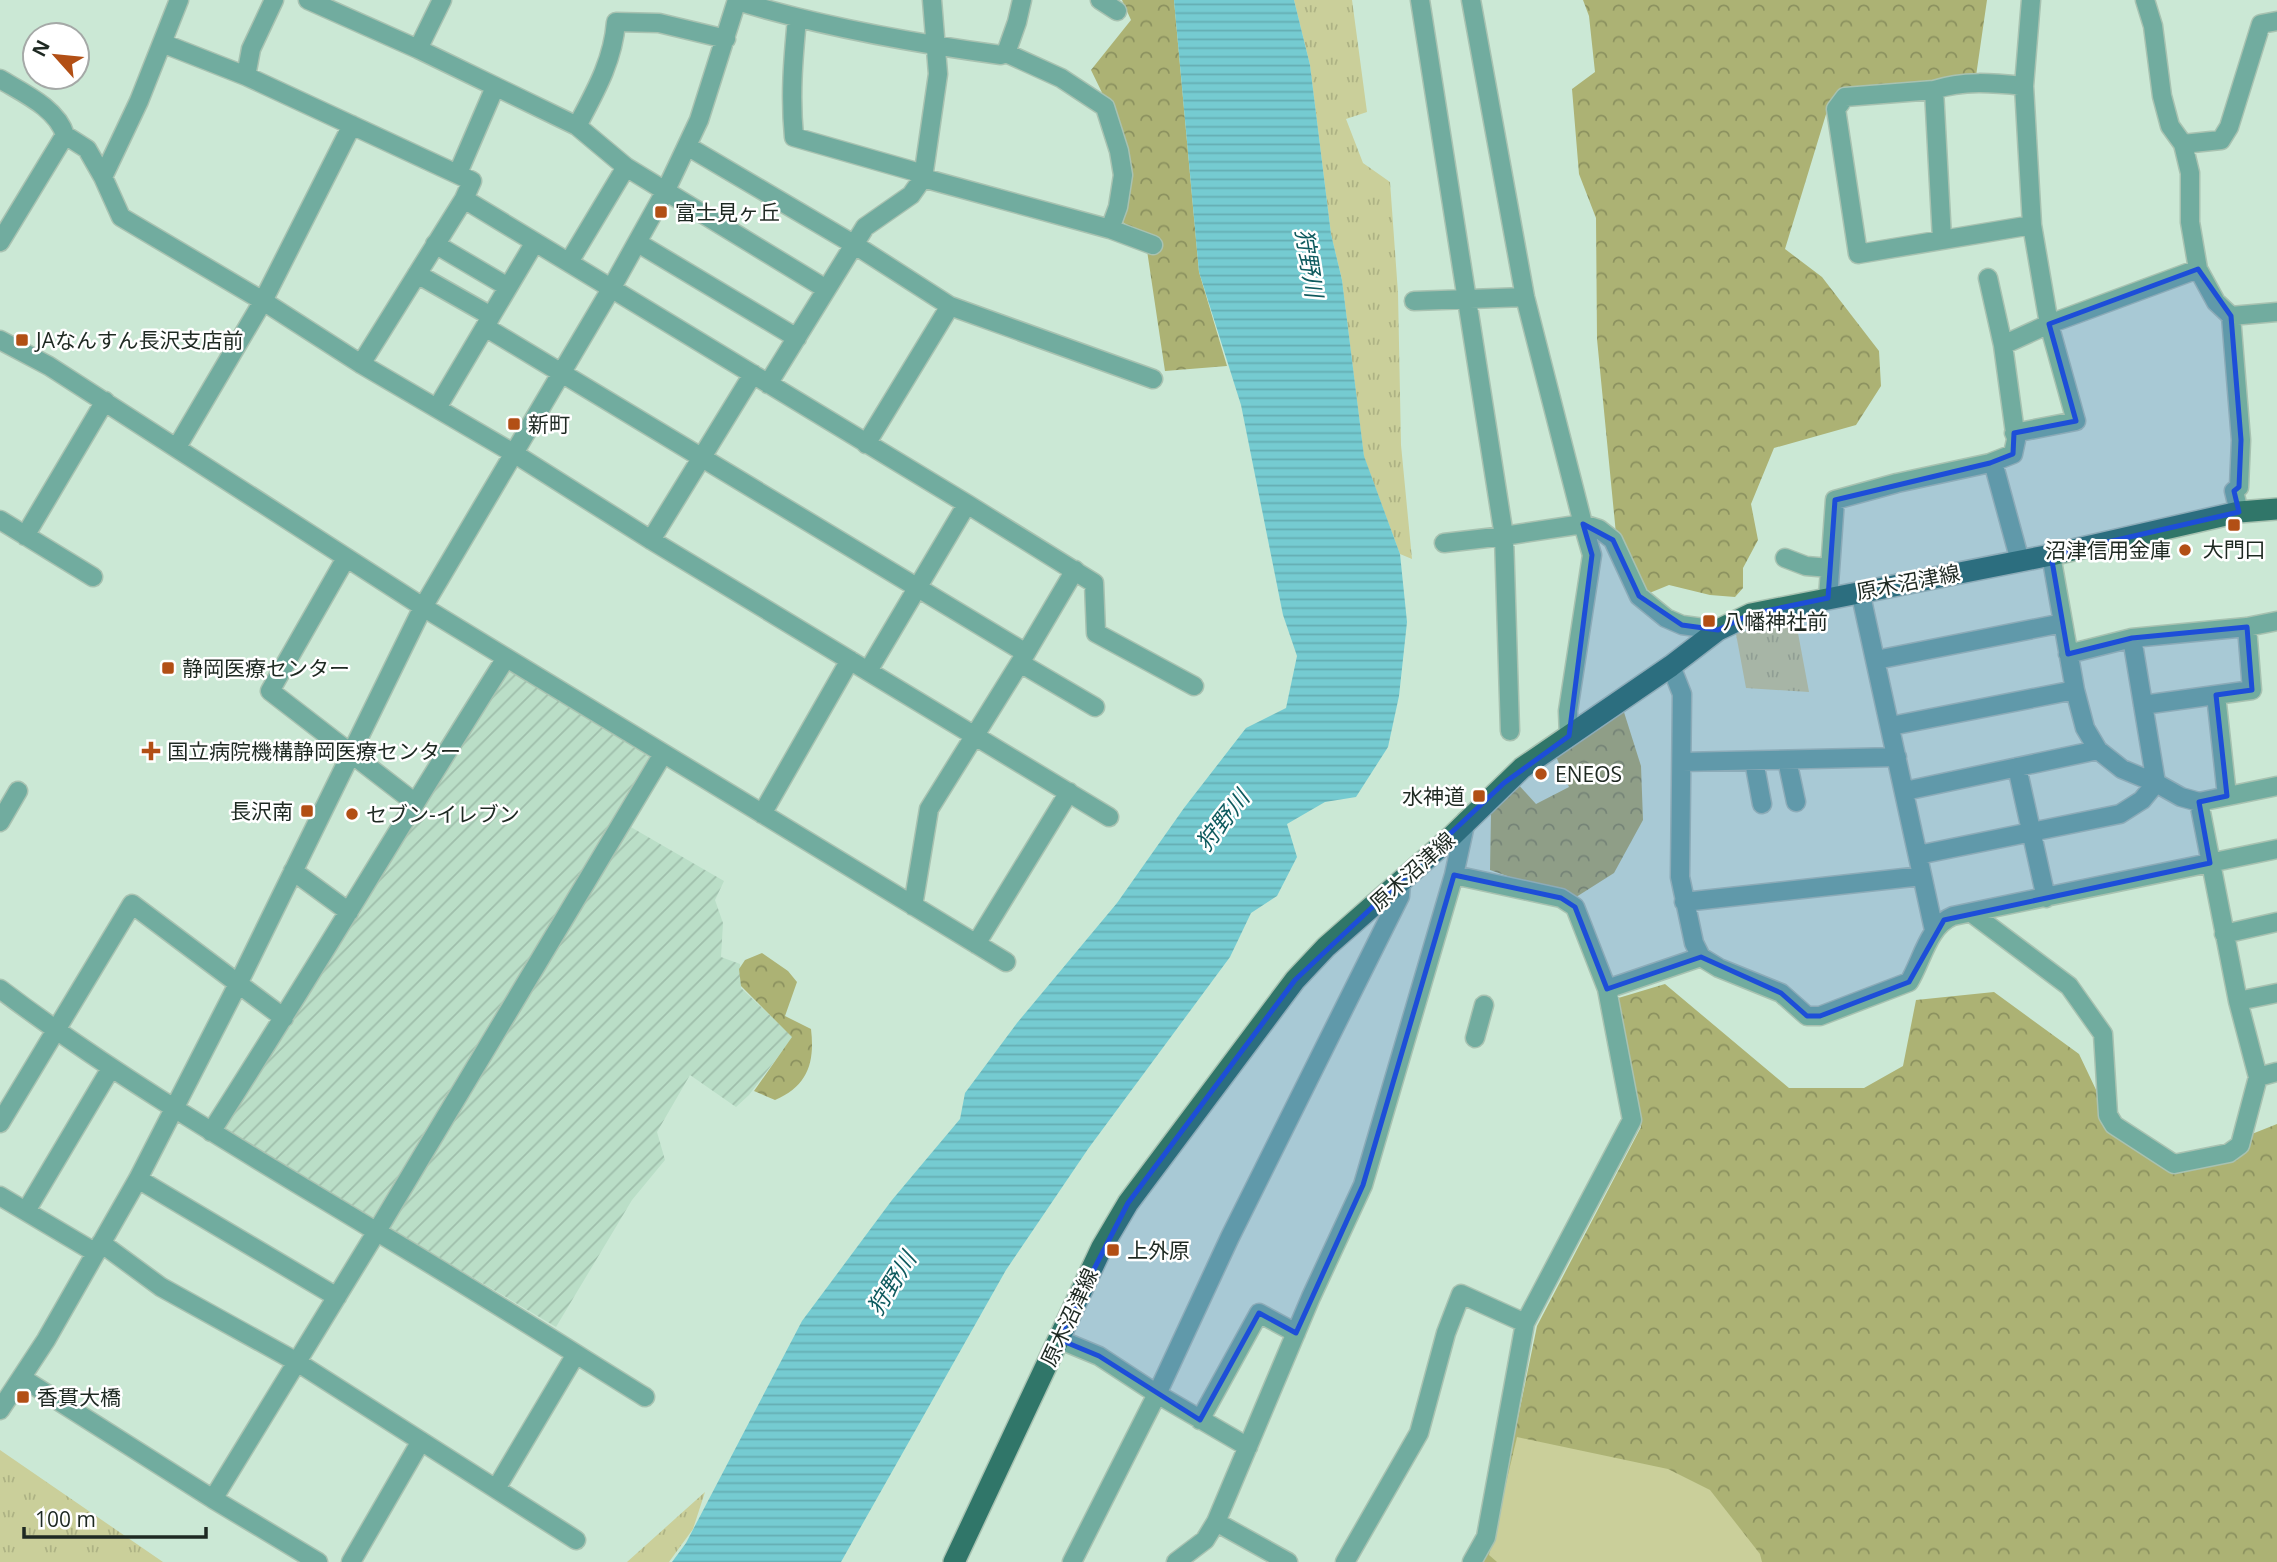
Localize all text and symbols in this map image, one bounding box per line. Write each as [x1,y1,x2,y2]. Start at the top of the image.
north arrow [21,21,91,91]
text: N [26,35,56,61]
place label: 富士見ヶ丘 [675,198,780,226]
marker: 富士見ヶ丘 [653,204,669,220]
water label: 狩野川 [1289,226,1332,303]
place label: JAなんすん長沢支店前 [34,326,244,354]
marker: JAなんすん長沢支店前 [14,332,30,348]
place label: 新町 [528,410,570,438]
marker: 新町 [506,416,522,432]
marker: 大門口 [2226,517,2242,533]
place label: 大門口 [2203,535,2266,563]
place label: 沼津信用金庫 [2045,536,2171,564]
marker: 沼津信用金庫 [2177,542,2193,558]
street label: 原木沼津線 [1854,558,1962,606]
place label: 八幡神社前 [1723,607,1828,635]
marker: 八幡神社前 [1701,613,1717,629]
place label: 静岡医療センター [182,654,350,682]
marker: 静岡医療センター [160,660,176,676]
place label: 国立病院機構静岡医療センター [167,737,461,765]
marker: 国立病院機構静岡医療センター [141,741,161,761]
place label: ENEOS [1555,760,1622,788]
marker: ENEOS [1533,766,1549,782]
water label: 狩野川 [1188,781,1258,857]
place label: 水神道 [1402,782,1465,810]
marker: 水神道 [1471,788,1487,804]
place label: 長沢南 [230,797,293,825]
place label: セブン-イレブン [366,800,520,828]
marker: 長沢南 [299,803,315,819]
marker: セブン-イレブン [344,806,360,822]
street label: 原木沼津線 [1364,825,1460,917]
place label: 上外原 [1127,1236,1190,1264]
marker: 上外原 [1105,1242,1121,1258]
water label: 狩野川 [859,1243,924,1321]
street label: 原木沼津線 [1034,1264,1104,1370]
place label: 香貫大橋 [37,1383,121,1411]
marker: 香貫大橋 [15,1389,31,1405]
scale bar [24,1496,206,1540]
text: 100 m [35,1505,96,1533]

